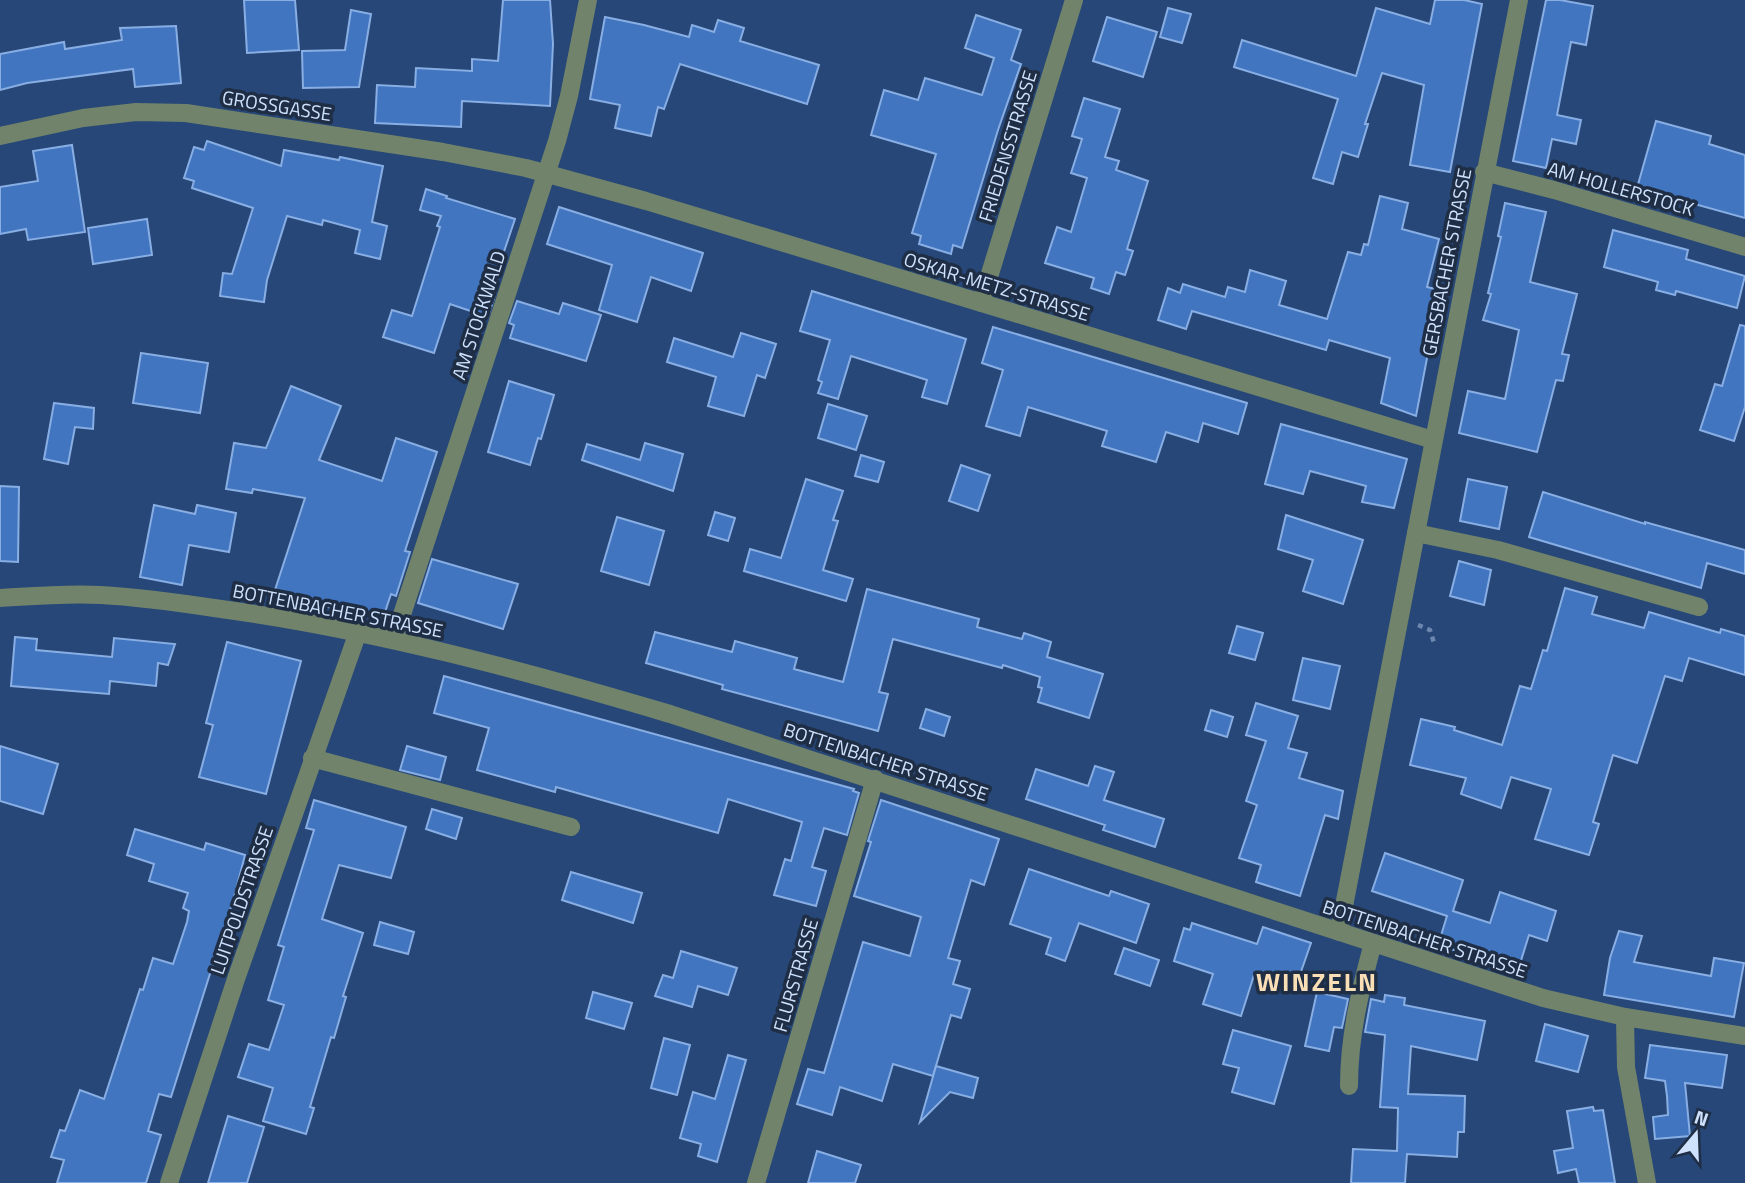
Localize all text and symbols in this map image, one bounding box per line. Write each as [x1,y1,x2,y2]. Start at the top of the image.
street label: FRIEDENSSTRASSE [970,67,1044,225]
street label: GROSSGASSE [220,82,334,128]
street label: AM HOLLERSTOCK [1545,153,1698,223]
street label: GERSBACHER STRASSE [1414,166,1478,358]
street label: OSKAR-METZ-STRASSE [901,244,1093,328]
street label: AM STOCKWALD [443,247,513,383]
street label: BOTTENBACHER STRASSE [230,575,446,645]
street label: BOTTENBACHER STRASSE [780,714,992,808]
street label: LUITPOLDSTRASSE [202,822,280,978]
street label: BOTTENBACHER STRASSE [1319,891,1531,985]
street label: FLURSTRASSE [765,915,825,1035]
district label: WINZELN [1256,962,1378,1001]
north arrow [1661,1099,1731,1169]
text: N [1691,1102,1713,1133]

